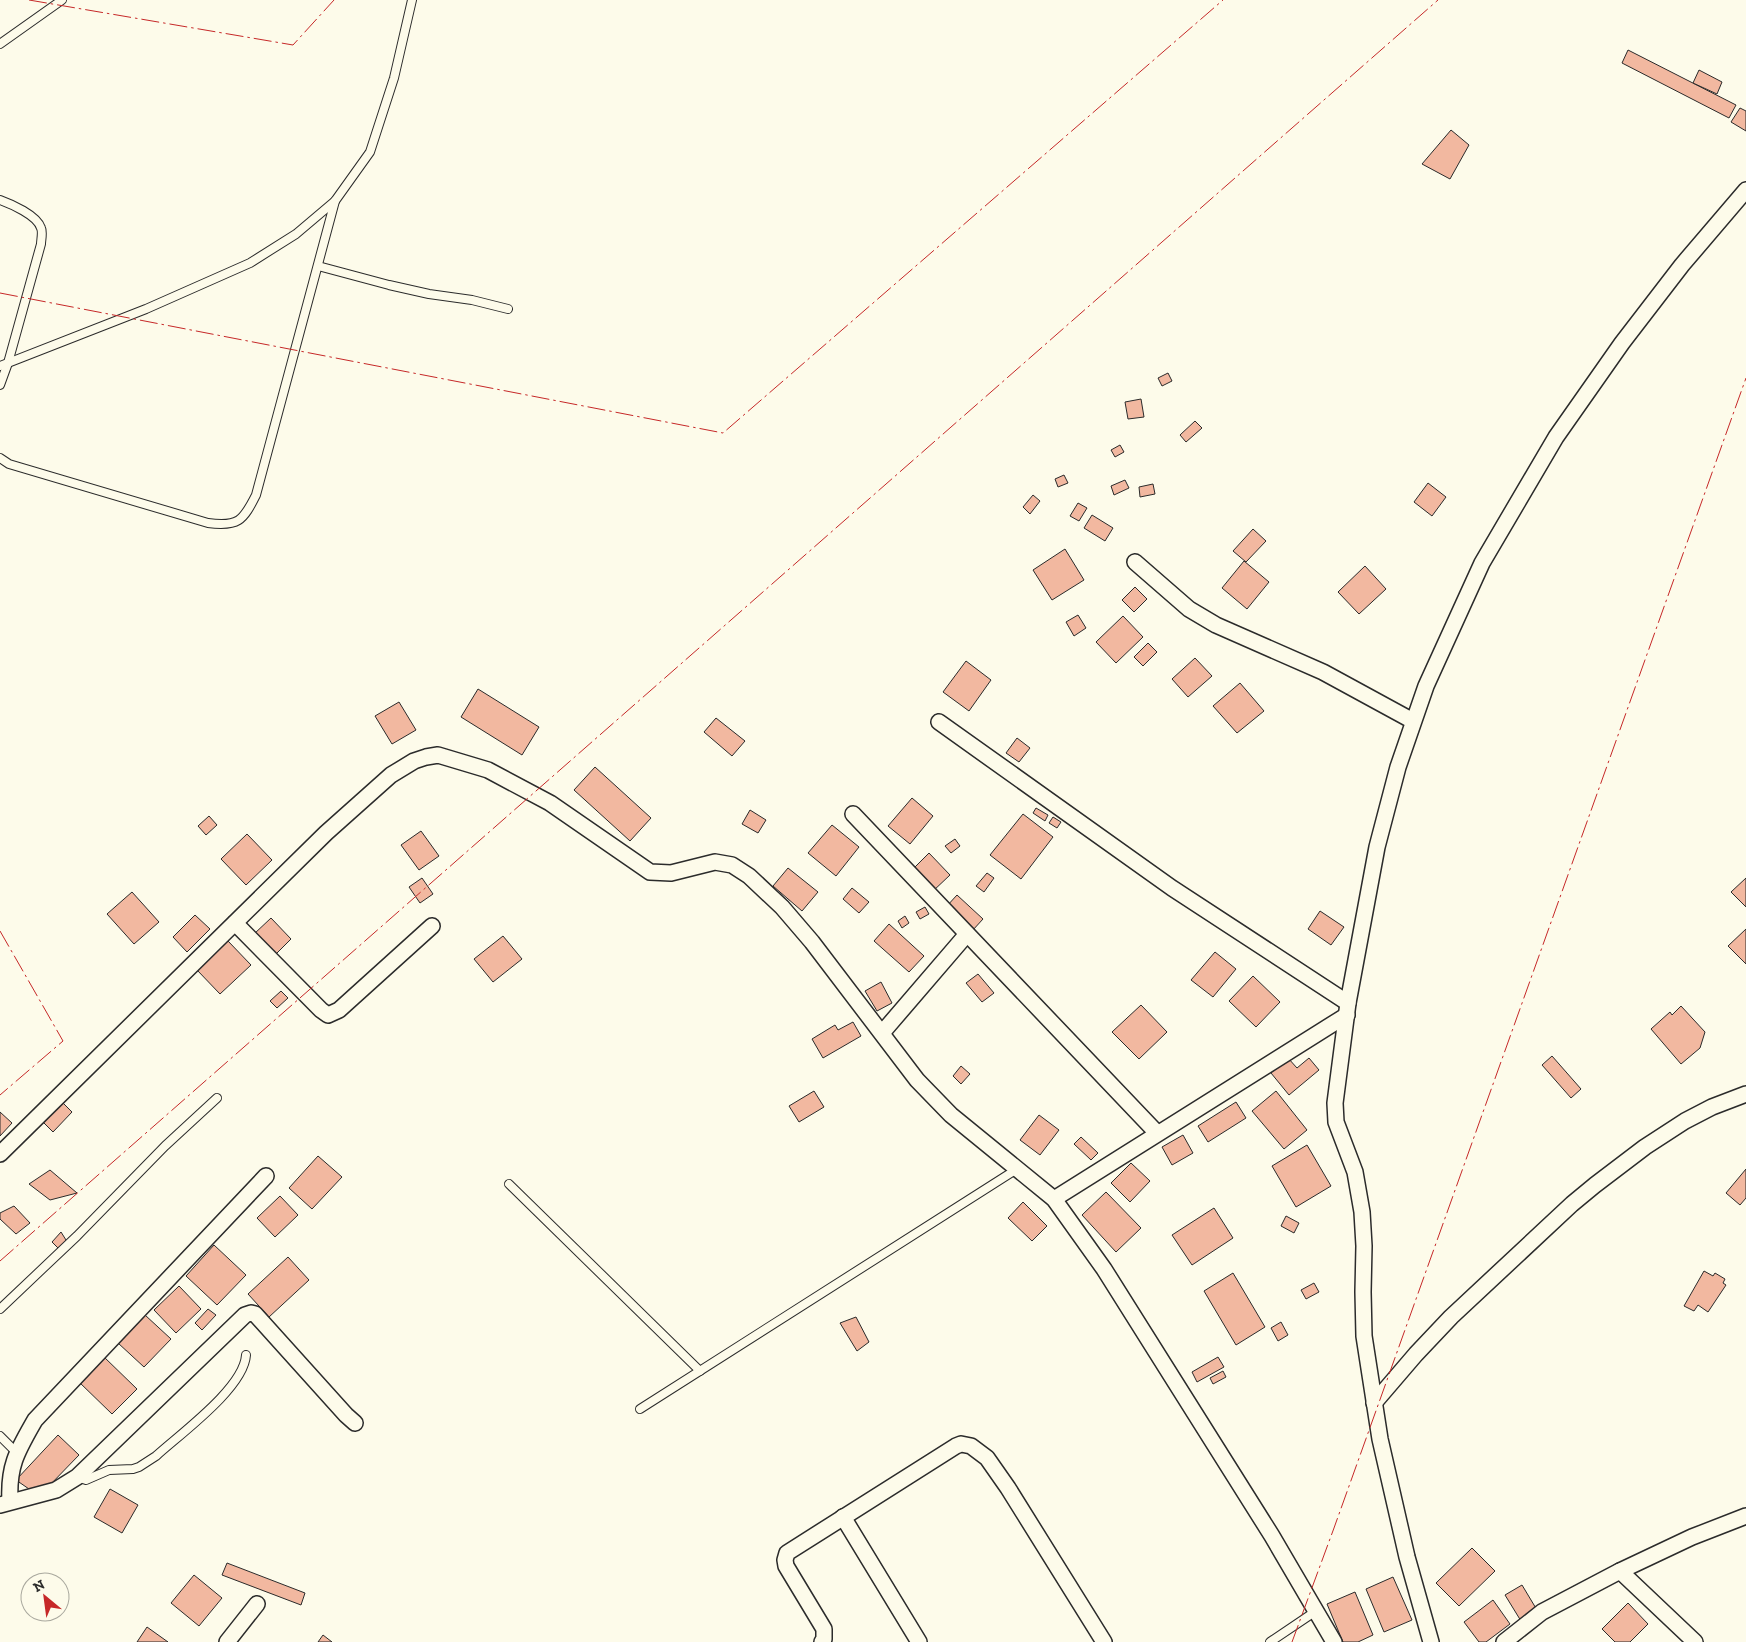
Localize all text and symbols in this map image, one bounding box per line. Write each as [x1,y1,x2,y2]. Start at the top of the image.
north arrow [20,1572,70,1622]
text: N [30,1576,48,1596]

